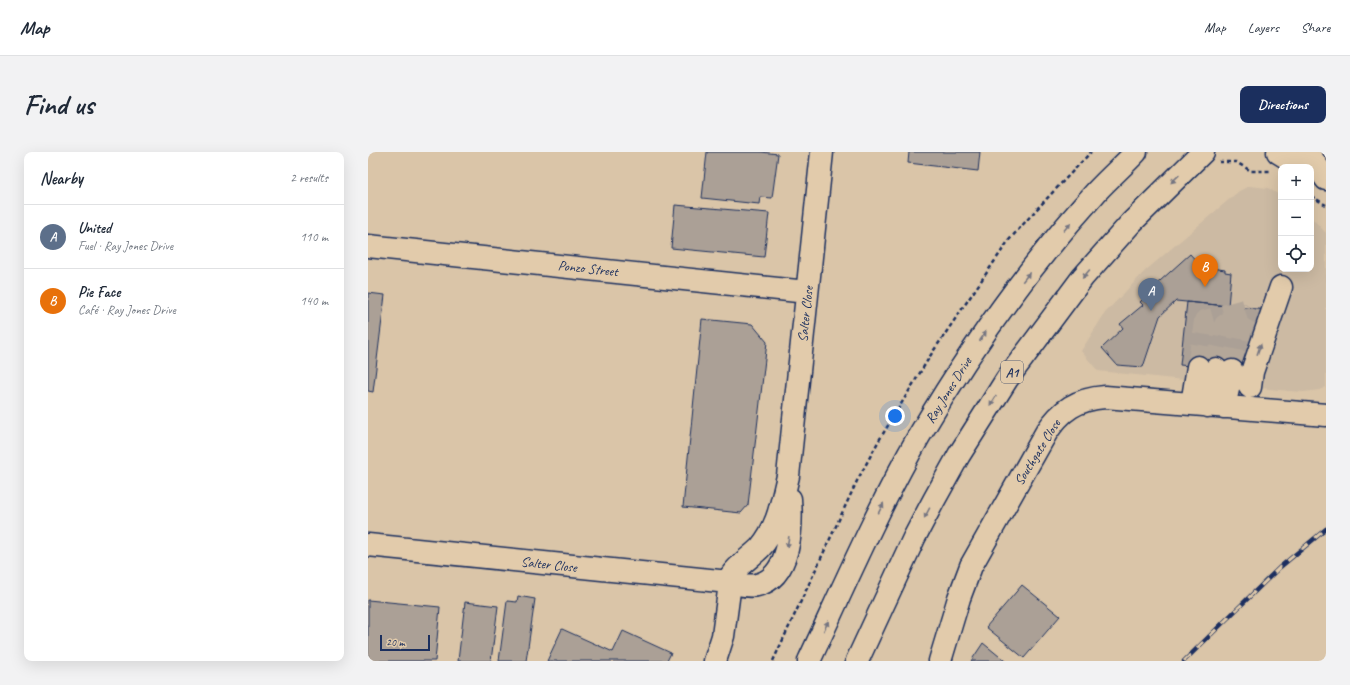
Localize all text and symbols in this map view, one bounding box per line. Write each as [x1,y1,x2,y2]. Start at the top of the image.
text: Map [20,16,50,40]
text: Map [1204,19,1226,36]
text: Layers [1248,19,1279,36]
text: Share [1301,19,1330,36]
button: Directions [1240,86,1326,123]
text: Find us [24,87,94,122]
map controls [1278,164,1314,272]
button: + [1278,164,1314,200]
text: Nearby [40,168,83,189]
text: 2 results [290,170,328,186]
one-way arrow [1170,174,1180,184]
button: − [1278,200,1314,236]
text: United [78,219,111,238]
one-way arrow [1062,222,1071,233]
text: A [50,229,56,245]
text: 110 m [300,229,328,245]
button: locate [1278,236,1314,272]
text: Fuel · Ray Jones Drive [78,238,173,254]
pin: B [1192,254,1218,287]
street label: Ponzo Street [557,257,620,280]
one-way arrow [1082,269,1091,278]
one-way arrow [1022,271,1031,282]
pin: A [1138,278,1164,311]
text: Pie Face [78,283,120,302]
street label: Salter Close [794,284,817,343]
text: B [50,293,56,309]
text: 140 m [300,293,328,309]
text: Café · Ray Jones Drive [78,302,176,318]
one-way arrow [979,331,987,341]
one-way arrow [1256,343,1262,355]
street label: Ray Jones Drive [921,353,976,426]
road number: A1 [1001,361,1023,383]
one-way arrow [989,396,997,406]
your location [885,406,905,426]
street label: Southgate Close [1011,415,1065,488]
one-way arrow [878,503,884,514]
one-way arrow [924,507,930,519]
one-way arrow [785,536,791,549]
street label: Salter Close [520,553,579,576]
one-way arrow [823,620,829,631]
scale bar [380,633,430,652]
text: 20 m [386,635,405,649]

